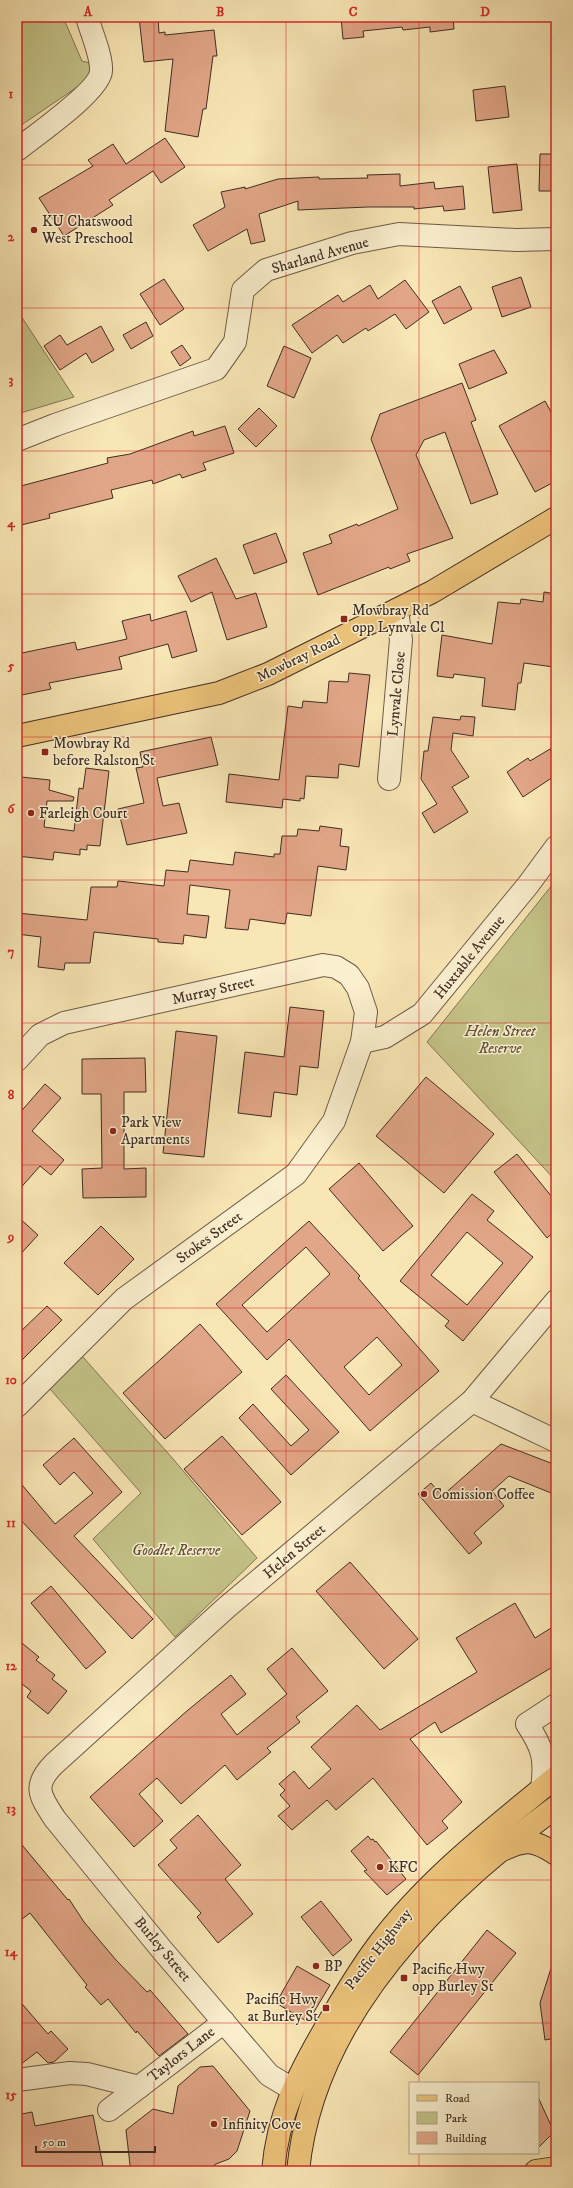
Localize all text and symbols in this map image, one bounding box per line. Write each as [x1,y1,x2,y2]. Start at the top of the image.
text: A [83,4,93,20]
text: B [216,4,224,20]
text: C [349,4,358,20]
text: D [480,4,490,20]
text: 1 [9,86,14,102]
place label: KU Chatswood West Preschool [41,212,134,248]
marker: KU Chatswood West Preschool [29,225,39,235]
text: 2 [8,229,15,245]
street label: Sharland Avenue [269,233,371,278]
text: 3 [9,372,14,388]
text: 4 [6,515,15,532]
place label: Mowbray Rd opp Lynvale Cl [352,601,445,637]
marker: Mowbray Rd opp Lynvale Cl [339,614,349,624]
street label: Mowbray Road [253,630,344,687]
street label: Lynvale Close [383,651,410,737]
text: 5 [7,658,15,674]
place label: Mowbray Rd before Ralston St [53,734,155,770]
marker: Mowbray Rd before Ralston St [40,747,50,757]
text: 6 [8,801,16,817]
place label: Farleigh Court [39,804,128,823]
marker: Farleigh Court [26,808,36,818]
street label: Huxtable Avenue [430,912,509,1003]
text: 7 [8,944,15,960]
street label: Murray Street [170,972,256,1009]
park label: Helen Street Reserve [464,1022,537,1058]
text: 8 [8,1087,15,1103]
place label: Park View Apartments [121,1113,190,1149]
marker: Park View Apartments [108,1126,118,1136]
street label: Stokes Street [173,1207,246,1268]
text: 9 [7,1229,14,1245]
text: 10 [5,1372,17,1388]
place label: Comission Coffee [432,1485,535,1504]
marker: Comission Coffee [419,1489,429,1499]
text: 11 [6,1515,16,1531]
street label: Helen Street [259,1520,330,1583]
park label: Goodlet Reserve [132,1541,221,1560]
text: 12 [5,1658,17,1674]
text: 13 [6,1801,16,1817]
place label: KFC [388,1858,418,1877]
marker: KFC [375,1862,385,1872]
street label: Pacific Highway [341,1904,417,1994]
street label: Burley Street [130,1913,195,1986]
text: 14 [5,1944,18,1961]
place label: BP [324,1957,342,1976]
place label: Pacific Hwy opp Burley St [412,1960,494,1996]
marker: BP [311,1961,321,1971]
marker: Pacific Hwy opp Burley St [399,1973,409,1983]
place label: Pacific Hwy at Burley St [245,1990,319,2026]
marker: Pacific Hwy at Burley St [321,2003,331,2013]
street label: Taylors Lane [144,2022,219,2086]
legend [409,2082,539,2154]
text: 15 [5,2087,17,2103]
text: Road [445,2091,470,2106]
text: Park [445,2111,467,2126]
place label: Infinity Cove [222,2115,301,2134]
marker: Infinity Cove [209,2119,219,2129]
scale bar [36,2128,155,2154]
text: Building [445,2131,486,2146]
text: 50 m [42,2135,66,2150]

